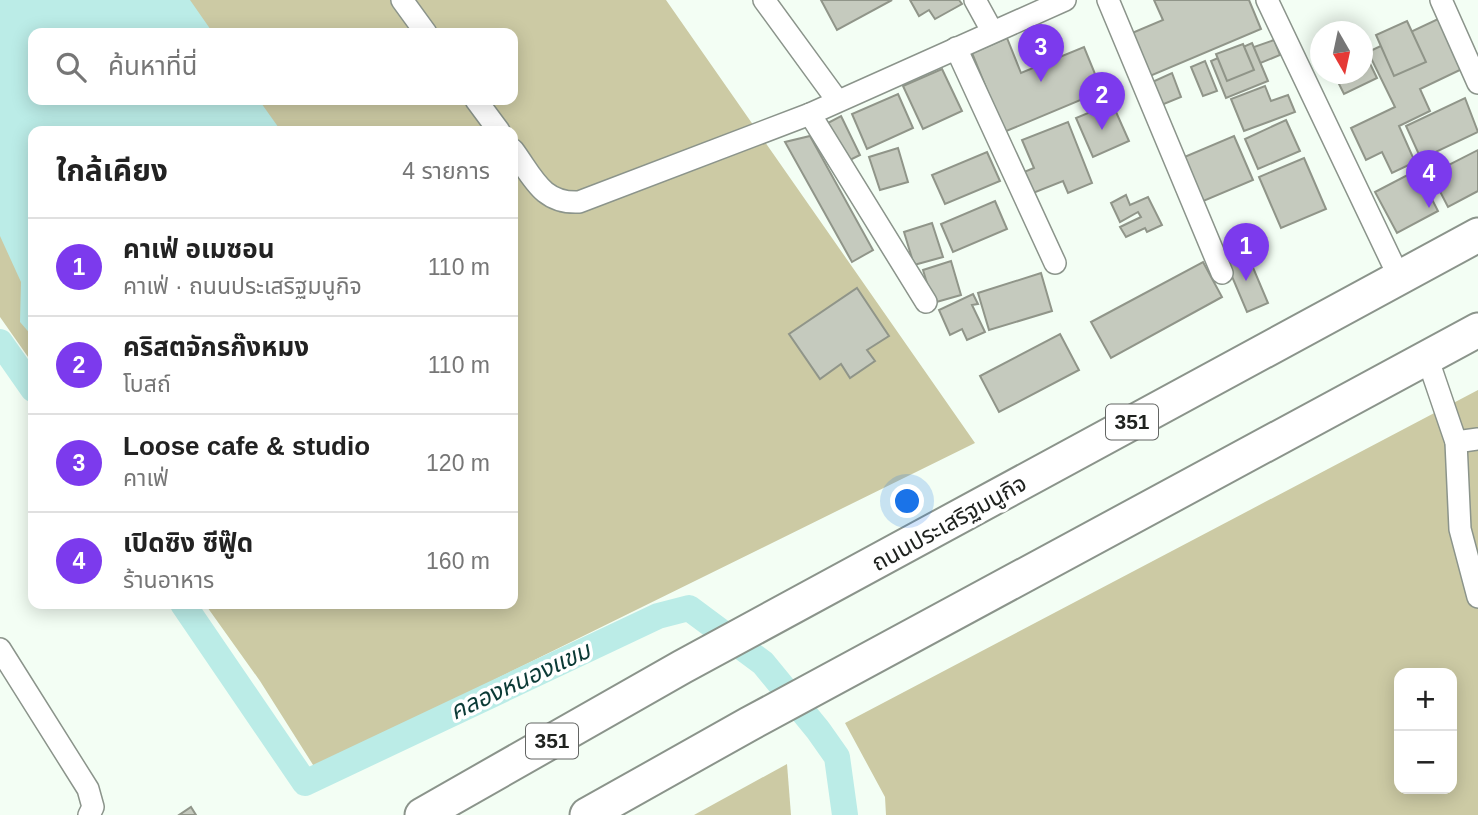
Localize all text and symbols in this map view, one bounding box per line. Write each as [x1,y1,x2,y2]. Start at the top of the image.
north arrow [1310,21,1373,84]
pin: 3 [1018,24,1064,82]
search box [28,28,518,105]
icon: search [52,48,90,86]
text: ค้นหาที่นี่ [108,51,198,81]
pin: 2 [1079,72,1125,130]
pin: 4 [1406,150,1452,208]
text: ใกล้เคียง [56,154,168,187]
text: 4 รายการ [402,158,490,184]
pin: 1 [1223,223,1269,281]
text: คาเฟ่ อเมซอน [123,234,274,264]
text: 1 [73,254,85,280]
text: 110 m [428,254,490,280]
text: คาเฟ่ · ถนนประเสริฐมนูกิจ [123,273,362,299]
text: คริสตจักรก๊งหมง [123,332,309,362]
text: 2 [73,352,85,378]
text: 110 m [428,352,490,378]
text: โบสถ์ [123,371,171,397]
road number: 351 [1106,404,1158,440]
text: Loose cafe & studio [123,431,370,461]
text: 3 [73,450,85,476]
text: 120 m [426,450,490,476]
text: คาเฟ่ [123,465,169,491]
street label: ถนนประเสริฐมนูกิจ [867,470,1032,578]
your location [890,484,924,518]
text: เปิดซิง ซีฟู๊ด [123,528,253,558]
text: 4 [73,548,85,574]
text: 160 m [426,548,490,574]
text: ร้านอาหาร [123,567,214,593]
water label: คลองหนองแขม [445,635,596,725]
map controls [1394,668,1457,794]
button: + [1394,668,1457,731]
road number: 351 [526,724,578,758]
button: − [1394,731,1457,794]

